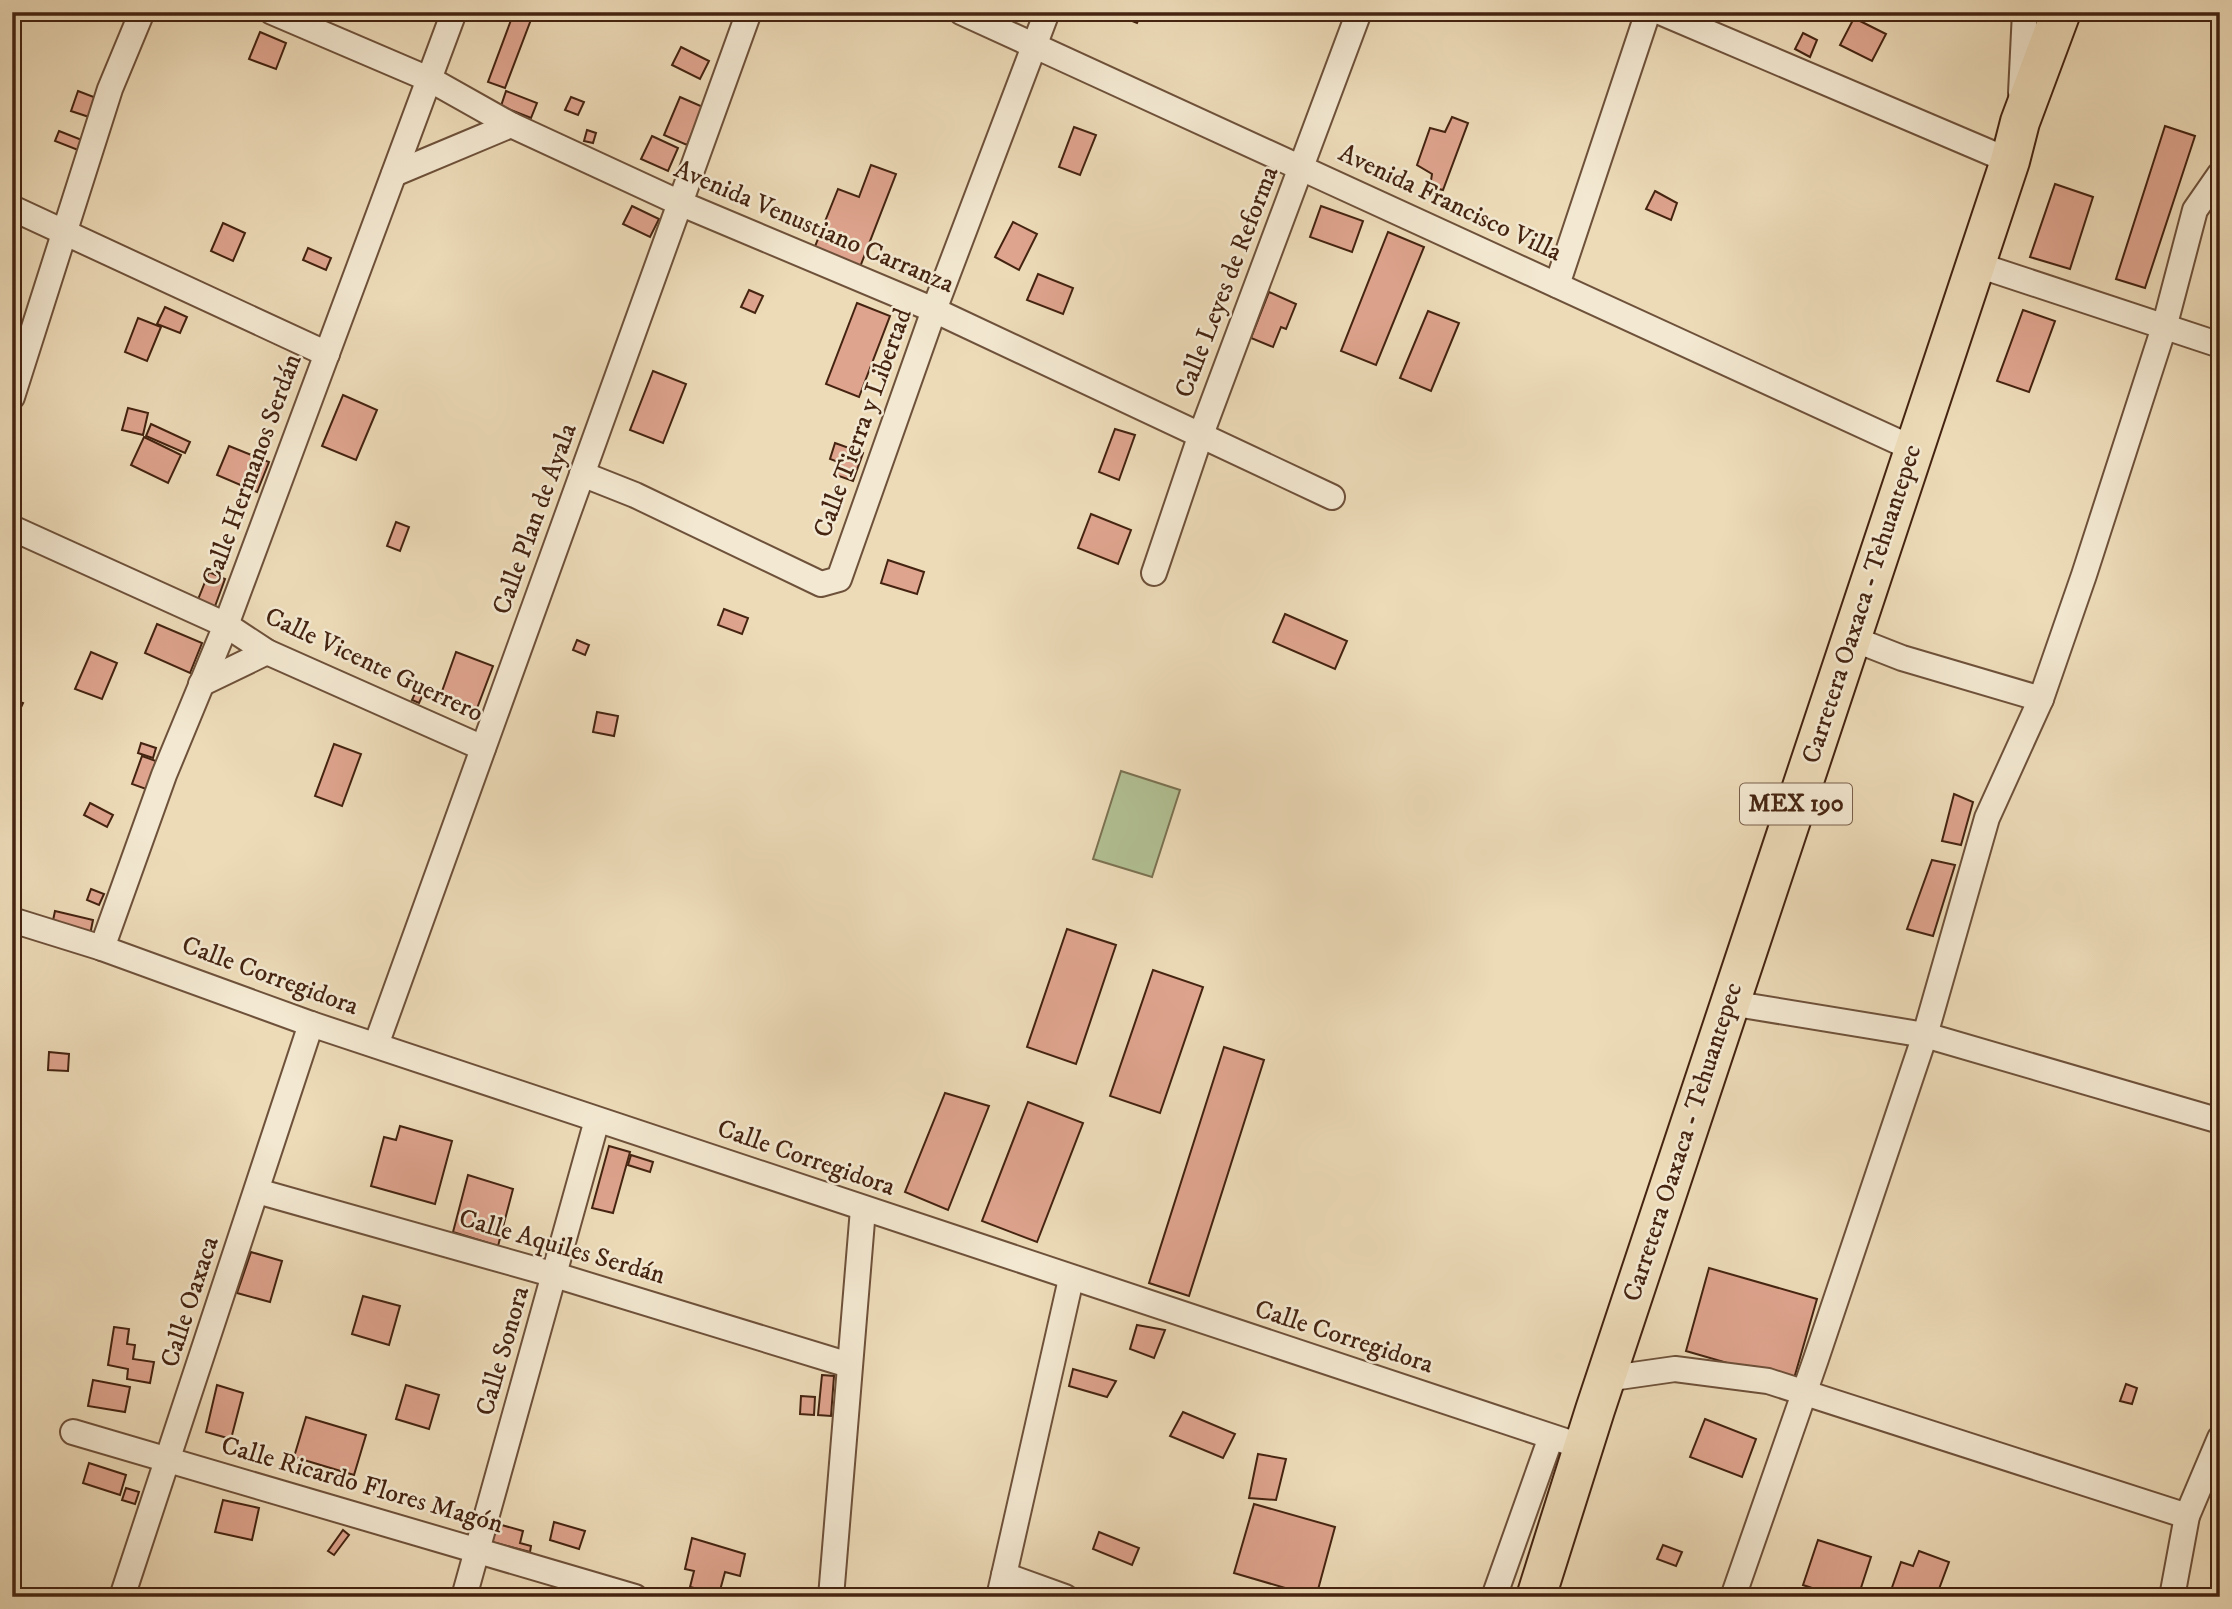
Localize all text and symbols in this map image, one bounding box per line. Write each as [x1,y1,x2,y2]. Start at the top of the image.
street label: Avenida Francisco Villa [1333,137,1567,269]
street label: Avenida Venustiano Carranza [669,153,959,301]
street label: Calle Leyes de Reforma [1168,162,1286,402]
street label: Calle Tierra y Libertad [806,304,920,542]
street label: Calle Hermanos Serdán [195,349,309,591]
street label: Calle Plan de Ayala [485,419,585,619]
street label: Carretera Oaxaca - Tehuantepec [1795,440,1929,768]
street label: Calle Vicente Guerrero [260,600,488,730]
road number: MEX 190 [1740,784,1852,824]
street label: Calle Corregidora [177,929,363,1023]
street label: Carretera Oaxaca - Tehuantepec [1616,978,1750,1306]
street label: Calle Corregidora [713,1112,899,1204]
street label: Calle Aquiles Serdán [455,1202,669,1292]
street label: Calle Oaxaca [153,1232,227,1372]
street label: Calle Sonora [469,1282,537,1420]
street label: Calle Corregidora [1251,1293,1437,1381]
street label: Calle Ricardo Flores Magón [217,1429,507,1541]

